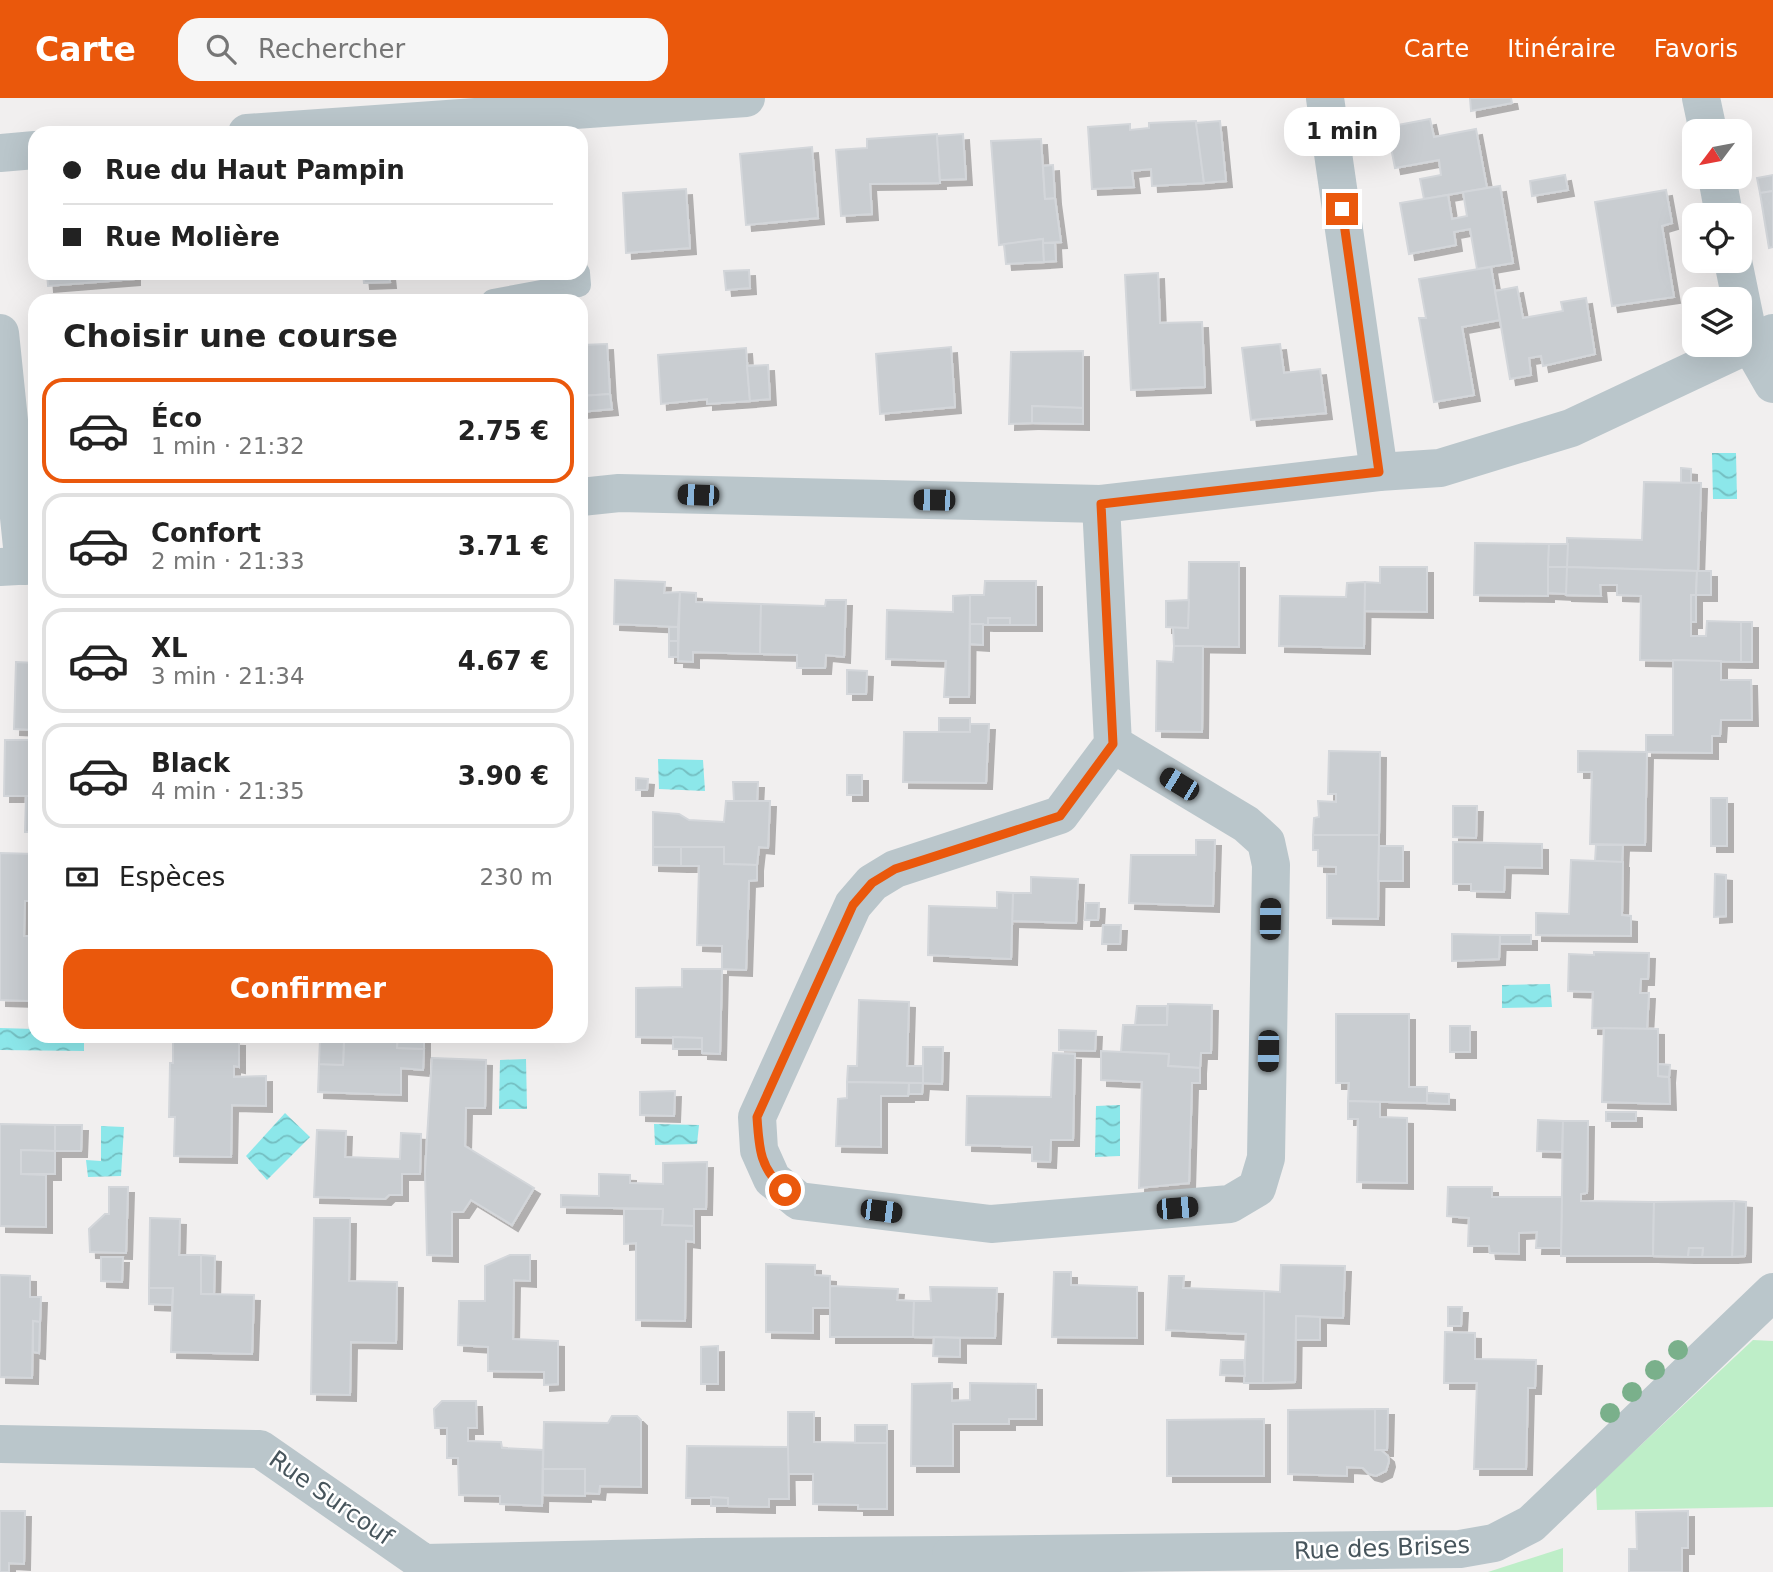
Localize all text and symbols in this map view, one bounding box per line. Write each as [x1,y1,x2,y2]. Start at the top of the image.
search box [178,18,668,81]
text: Carte [35,30,136,69]
icon: search [202,30,240,68]
text: Rechercher [258,34,405,64]
text: Carte [1404,35,1469,63]
text: Itinéraire [1507,35,1616,63]
text: Favoris [1654,35,1738,63]
callout: 1 min [1284,108,1400,156]
text: 1 min [1306,118,1378,144]
north arrow [1682,119,1752,189]
map controls [1682,119,1752,357]
text: Rue du Haut Pampin [105,155,405,185]
route end [1326,193,1358,225]
button: locate [1682,203,1752,273]
text: Rue Molière [105,222,280,252]
button: layers [1682,287,1752,357]
text: Choisir une course [63,317,398,355]
icon: car [67,399,130,462]
text: Éco [151,403,202,433]
text: 2.75 € [458,416,549,446]
text: 1 min · 21:32 [151,433,305,459]
car [677,484,720,506]
car [913,489,956,511]
icon: car [67,514,130,577]
text: Confort [151,518,261,548]
text: 3.71 € [458,531,549,561]
text: 2 min · 21:33 [151,548,305,574]
icon: car [67,629,130,692]
text: XL [151,633,188,663]
text: 4.67 € [458,646,549,676]
text: 3 min · 21:34 [151,663,305,689]
icon: car [67,744,130,807]
text: Black [151,748,230,778]
text: 3.90 € [458,761,549,791]
car [1156,764,1203,804]
text: 4 min · 21:35 [151,778,305,804]
icon: cash [63,858,101,896]
text: Espèces [119,862,225,892]
text: 230 m [479,864,553,890]
car [1260,898,1281,940]
button: Confirmer [63,949,553,1029]
car [1258,1030,1279,1072]
route start [769,1174,801,1206]
car [1156,1196,1199,1220]
car [859,1198,904,1224]
street label: Rue Surcouf [264,1445,399,1551]
street label: Rue des Brises [1294,1531,1470,1565]

